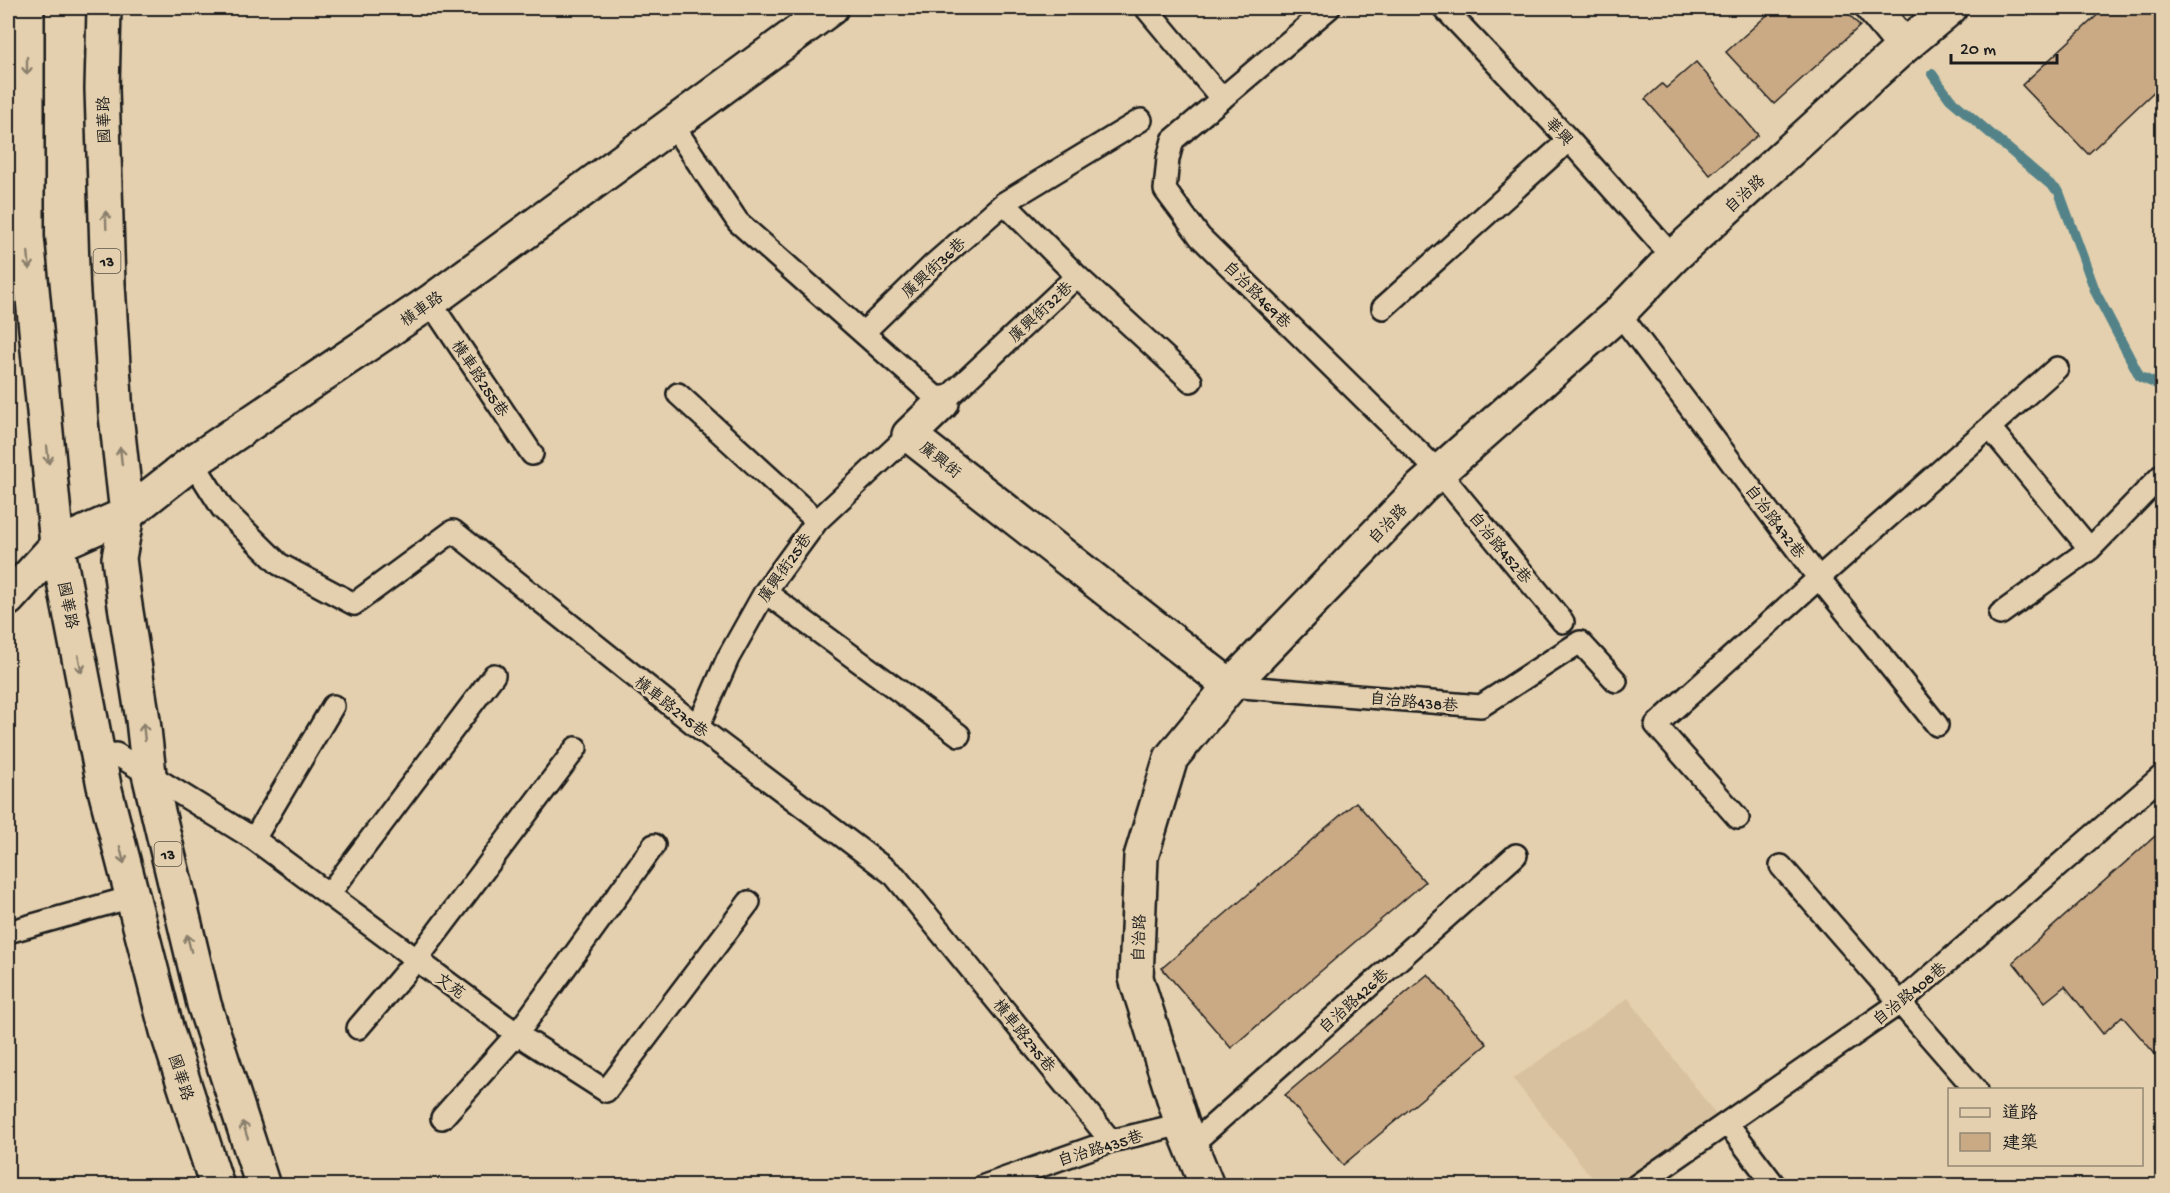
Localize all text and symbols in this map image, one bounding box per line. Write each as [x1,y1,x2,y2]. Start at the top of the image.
scale bar [1951,27,2058,65]
text: 20 m [1960,40,1996,61]
one-way arrow [21,55,33,75]
street label: 國華路 [94,96,117,144]
street label: 華興 [1540,114,1577,152]
street label: 自治路 [1721,171,1771,219]
one-way arrow [100,210,112,230]
street label: 廣興街36巷 [898,234,971,304]
road number: 13 [94,249,120,273]
one-way arrow [24,250,35,270]
street label: 自治路469巷 [1218,257,1295,334]
street label: 廣興街32巷 [1005,278,1078,348]
street label: 橫車路 [397,288,448,332]
street label: 橫車路255巷 [445,337,512,422]
street label: 廣興街 [914,438,965,484]
one-way arrow [43,445,54,464]
one-way arrow [115,447,126,466]
street label: 自治路472巷 [1739,481,1809,564]
street label: 自治路 [1365,500,1413,549]
street label: 自治路452巷 [1463,508,1535,589]
street label: 廣興街25巷 [754,530,818,607]
street label: 國華路 [52,580,81,631]
one-way arrow [75,654,86,674]
street label: 橫車路275巷 [629,672,712,744]
street label: 自治路438巷 [1369,689,1459,718]
one-way arrow [138,723,149,743]
road number: 13 [154,842,182,866]
one-way arrow [116,845,128,864]
street label: 自治路 [1129,914,1152,962]
one-way arrow [183,934,195,953]
street label: 自治路408巷 [1869,959,1952,1031]
street label: 自治路426巷 [1315,965,1394,1039]
street label: 文苑 [430,970,468,1005]
street label: 橫車路275巷 [987,996,1059,1078]
street label: 國華路 [162,1052,197,1104]
legend [1948,1088,2143,1166]
text: 道路 [2002,1103,2038,1125]
one-way arrow [239,1121,250,1140]
street label: 自治路435巷 [1055,1126,1146,1172]
text: 建築 [2002,1133,2038,1155]

